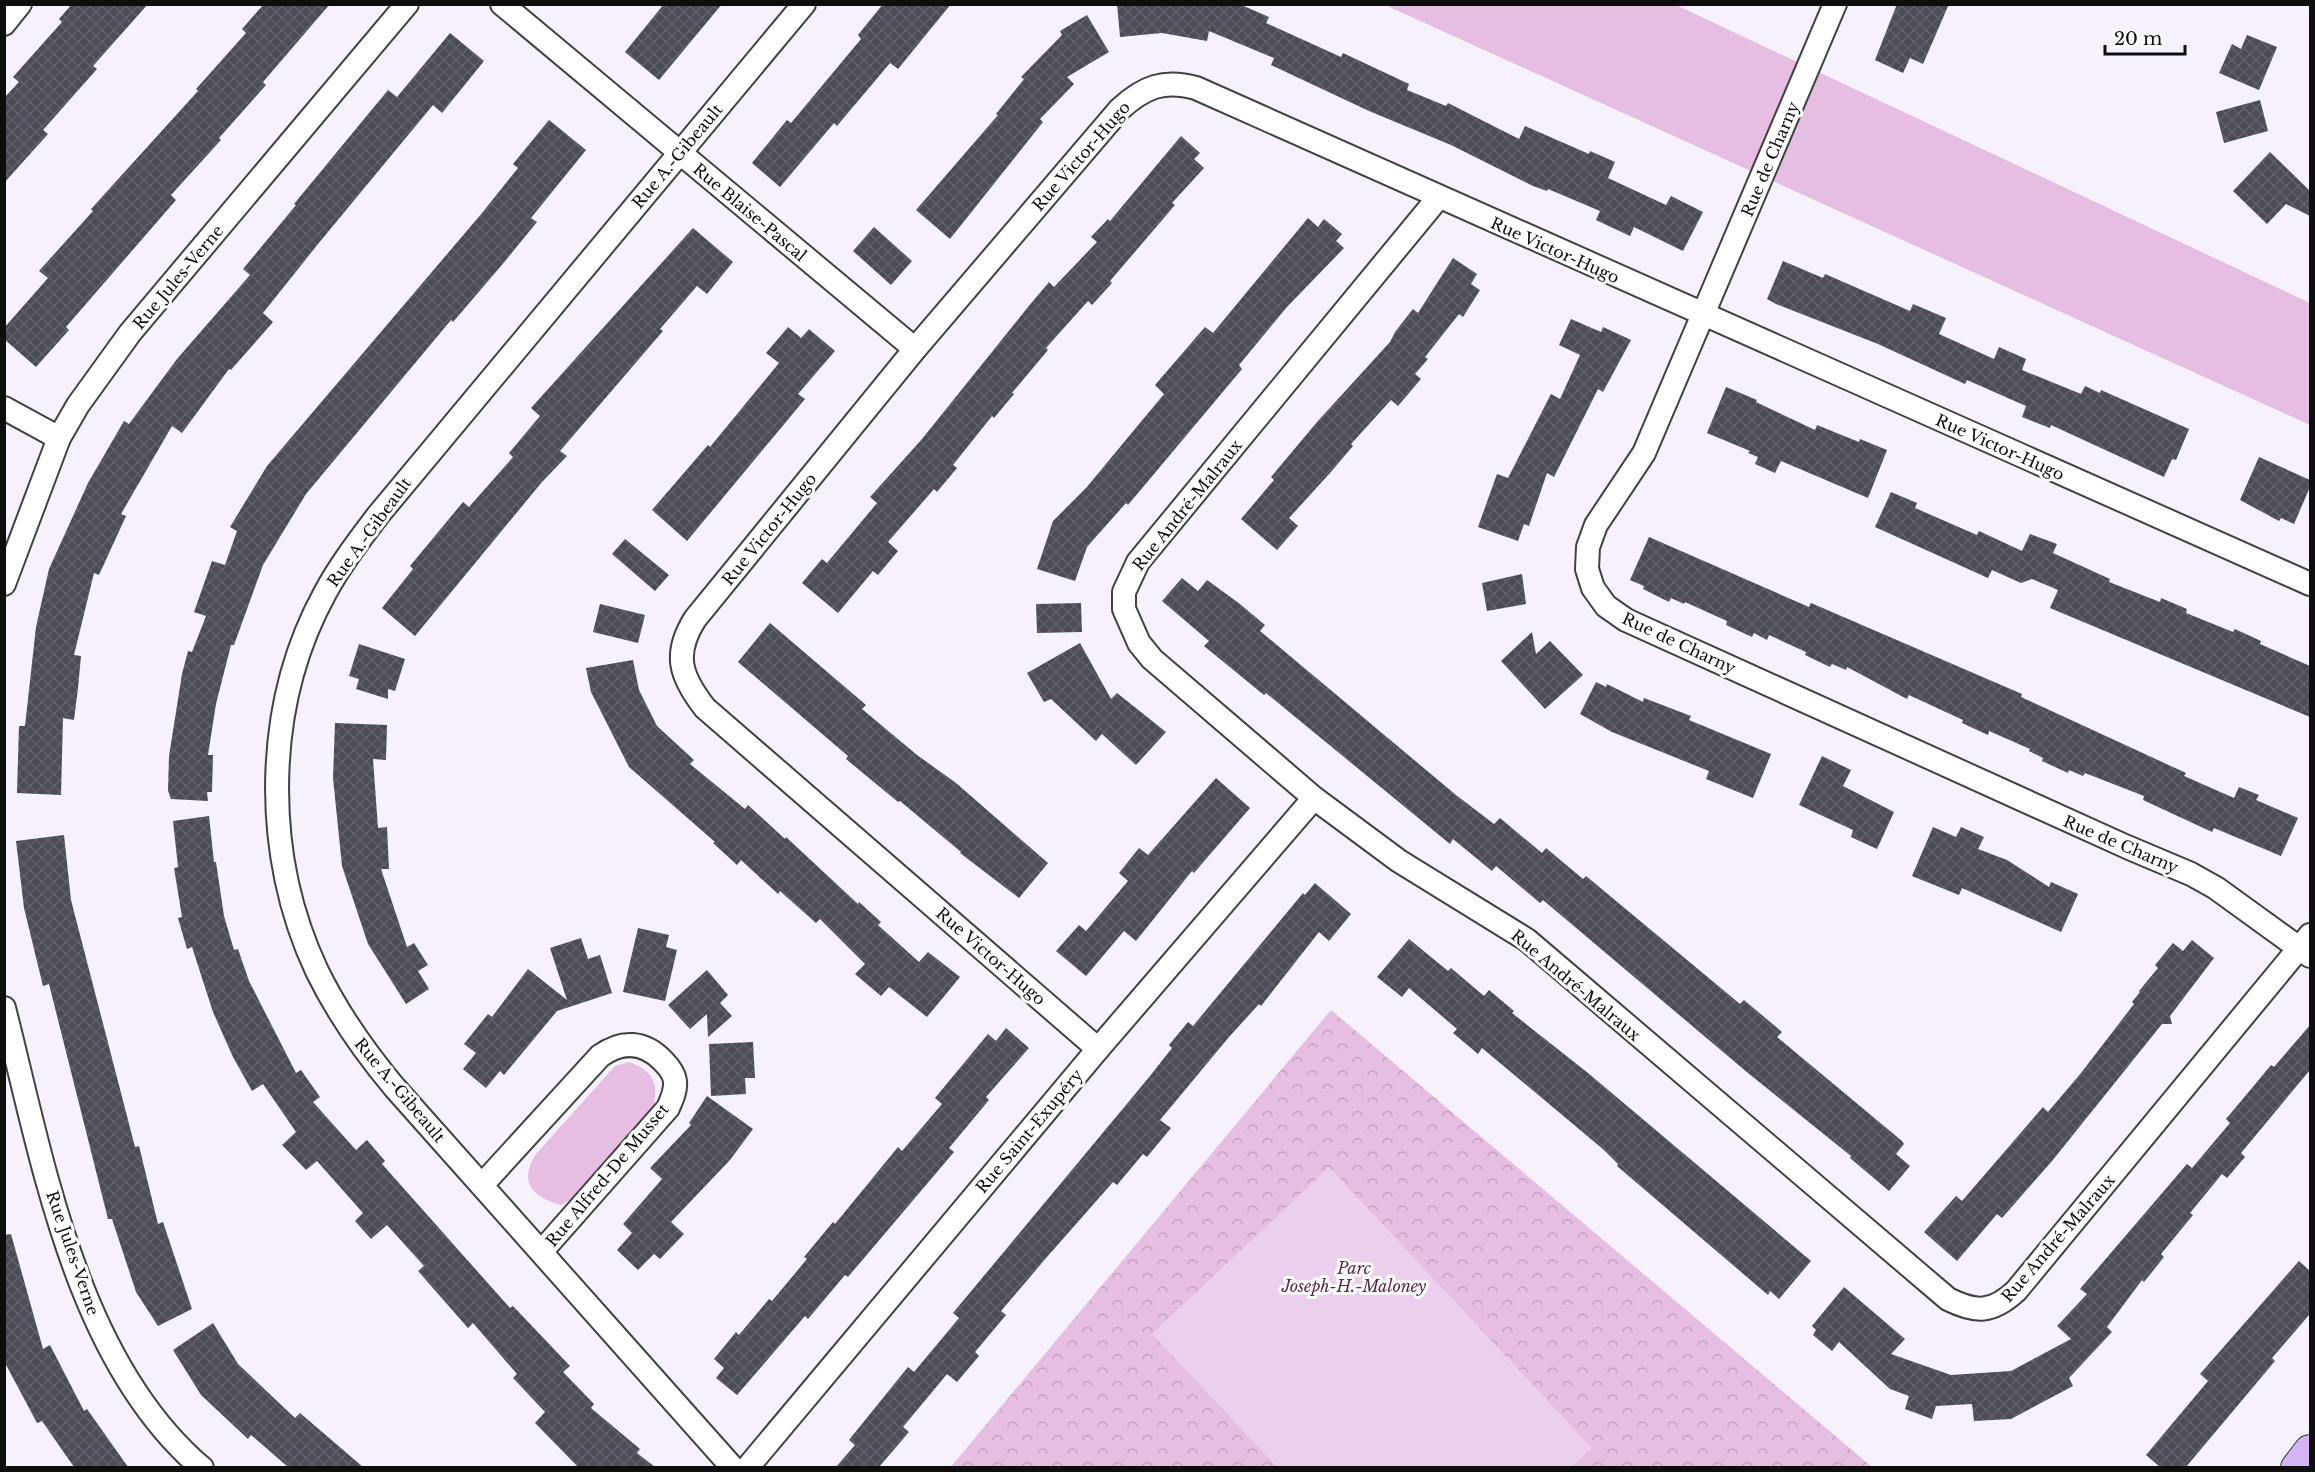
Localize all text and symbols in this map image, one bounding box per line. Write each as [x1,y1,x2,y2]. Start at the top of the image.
scale bar [2105,18,2184,56]
text: 20 m [2114,28,2162,50]
street label: Rue Victor-Hugo [1028,97,1134,215]
street label: Rue de Charny [1737,98,1804,219]
street label: Rue A.-Gibeault [627,100,727,212]
street label: Rue Blaise-Pascal [689,159,811,265]
street label: Rue Victor-Hugo [1487,213,1623,287]
street label: Rue Jules-Verne [128,221,228,333]
street label: Rue Victor-Hugo [1932,410,2068,484]
street label: Rue André-Malraux [1128,435,1246,575]
street label: Rue Victor-Hugo [718,469,820,589]
street label: Rue A.-Gibeault [323,473,415,591]
street label: Rue de Charny [1619,608,1740,678]
street label: Rue de Charny [2061,811,2182,878]
street label: Rue Victor-Hugo [932,903,1050,1009]
street label: Rue André-Malraux [1507,925,1645,1045]
street label: Rue A.-Gibeault [350,1034,450,1146]
street label: Rue Saint-Exupéry [971,1064,1087,1197]
street label: Rue Alfred-De Musset [541,1099,673,1251]
street label: Rue André-Malraux [1997,1170,2119,1306]
street label: Rue Jules-Verne [42,1188,104,1318]
park label: Parc Joseph-H.-Maloney [1281,1258,1427,1296]

